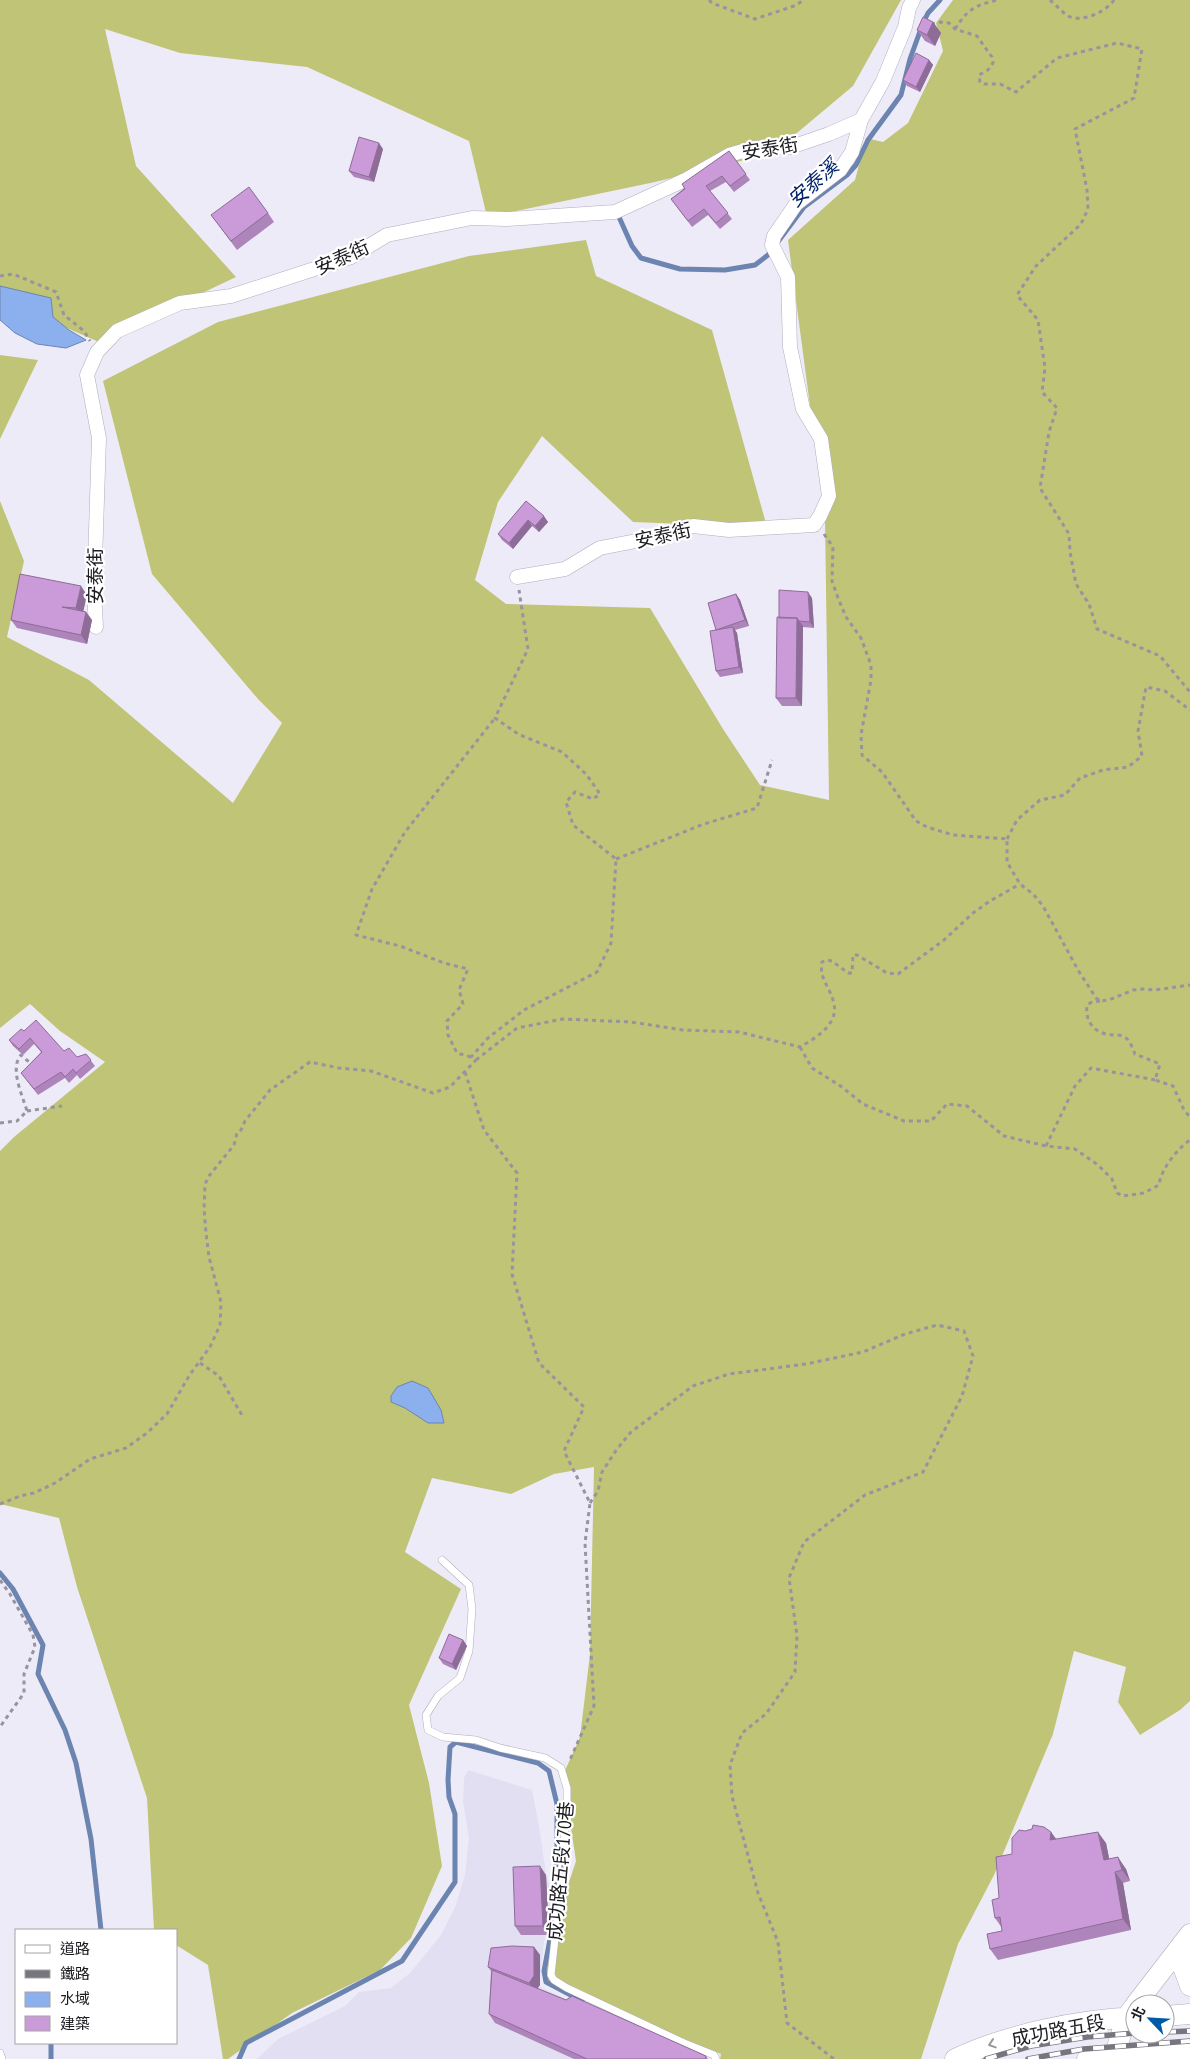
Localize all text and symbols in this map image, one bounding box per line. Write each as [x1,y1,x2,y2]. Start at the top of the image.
street label: 安泰街 [740,132,800,164]
water label: 安泰溪 [782,151,846,213]
street label: 安泰街 [311,234,373,280]
street label: 安泰街 [633,517,693,553]
street label: 安泰街 [83,547,107,605]
street label: 成功路五段170巷 [542,1800,578,1942]
legend [15,1929,178,2044]
text: 道路 [60,1939,90,1958]
text: 鐵路 [60,1964,90,1983]
text: 水域 [60,1989,90,2008]
north arrow [1125,1994,1175,2044]
text: 北 [1127,2003,1149,2024]
street label: 成功路五段 [1009,2009,1107,2051]
text: 建築 [60,2014,90,2033]
one-way arrow [989,2039,997,2049]

